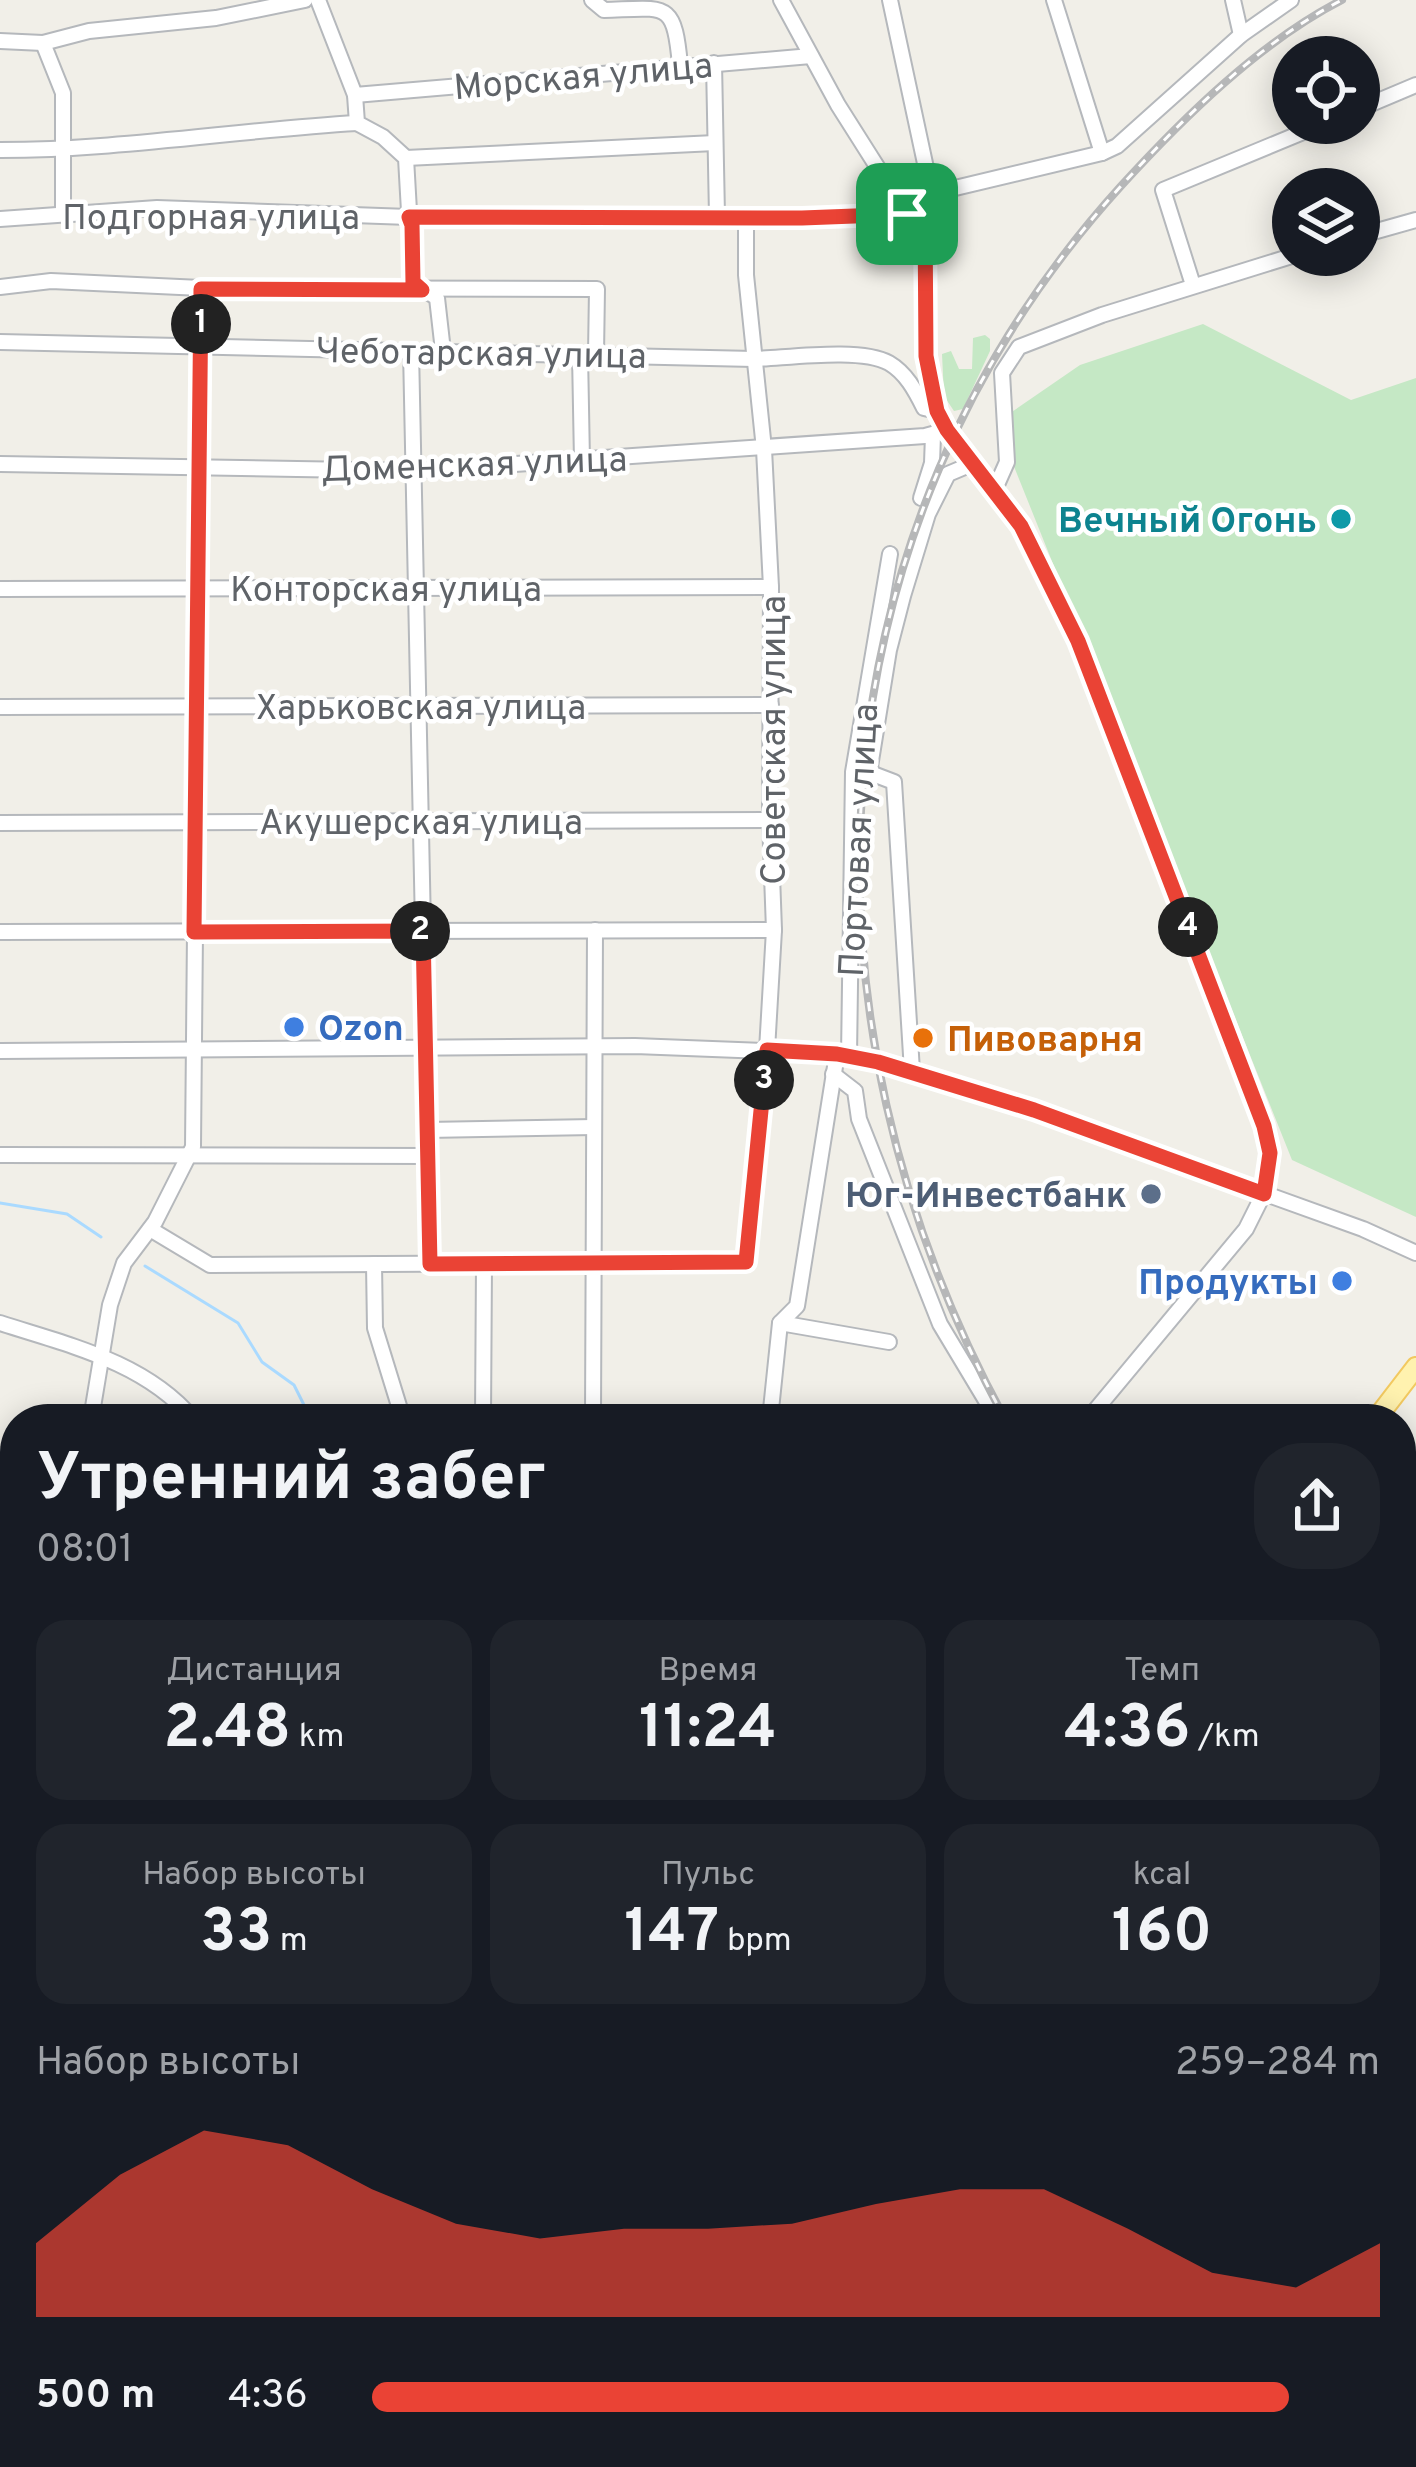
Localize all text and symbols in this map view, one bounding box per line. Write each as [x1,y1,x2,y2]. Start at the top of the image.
map controls [1272,36,1380,276]
button: locate [1272,36,1380,144]
street label: Морская улица [452,45,715,113]
pin [856,163,958,265]
button: layers [1272,168,1380,276]
icon: arrive [874,181,940,247]
street label: Подгорная улица [62,197,360,243]
pin: 1 [171,294,231,354]
text: 1 [194,303,208,345]
street label: Чеботарская улица [315,330,647,382]
street label: Доменская улица [320,439,628,495]
place label: Вечный Огонь [1058,500,1317,546]
marker: Вечный Огонь [1328,506,1354,532]
street label: Конторская улица [230,569,542,615]
street label: Советская улица [753,595,799,885]
street label: Харьковская улица [256,687,586,733]
street label: Портовая улица [831,702,891,978]
street label: Акушерская улица [259,802,583,848]
pin: 4 [1158,897,1218,957]
pin: 2 [390,901,450,961]
text: 4 [1177,906,1199,948]
text: 2 [410,910,430,952]
place label: Ozon [318,1008,404,1054]
marker: Ozon [281,1014,307,1040]
place label: Пивоварня [947,1019,1143,1065]
marker: Пивоварня [910,1025,936,1051]
pin: 3 [734,1050,794,1110]
text: 3 [754,1059,774,1101]
place label: Юг-Инвестбанк [845,1175,1127,1221]
marker: Юг-Инвестбанк [1138,1181,1164,1207]
place label: Продукты [1138,1262,1318,1308]
marker: Продукты [1329,1268,1355,1294]
text: Утренний забег [36,1440,546,1523]
button: share [1254,1443,1380,1569]
text: 08:01 [36,1527,133,1576]
text: Дистанция [166,1651,342,1693]
text: Время [658,1651,758,1693]
text: Темп [1124,1651,1200,1693]
text: 2.48 [163,1693,291,1769]
text: 11:24 [639,1693,777,1769]
text: 4:36 [1064,1693,1190,1769]
text: km [291,1717,345,1759]
text: /km [1190,1717,1260,1759]
text: Набор высоты [142,1855,366,1897]
text: Пульс [661,1855,755,1897]
text: kcal [1133,1855,1191,1897]
text: 33 [200,1897,272,1973]
text: 147 [624,1897,719,1973]
text: 160 [1112,1897,1212,1973]
text: m [272,1921,308,1963]
text: bpm [719,1921,792,1963]
text: Набор высоты [36,2040,300,2089]
text: 259–284 m [1175,2040,1380,2089]
text: 500 m [36,2373,155,2422]
text: 4:36 [228,2373,308,2422]

